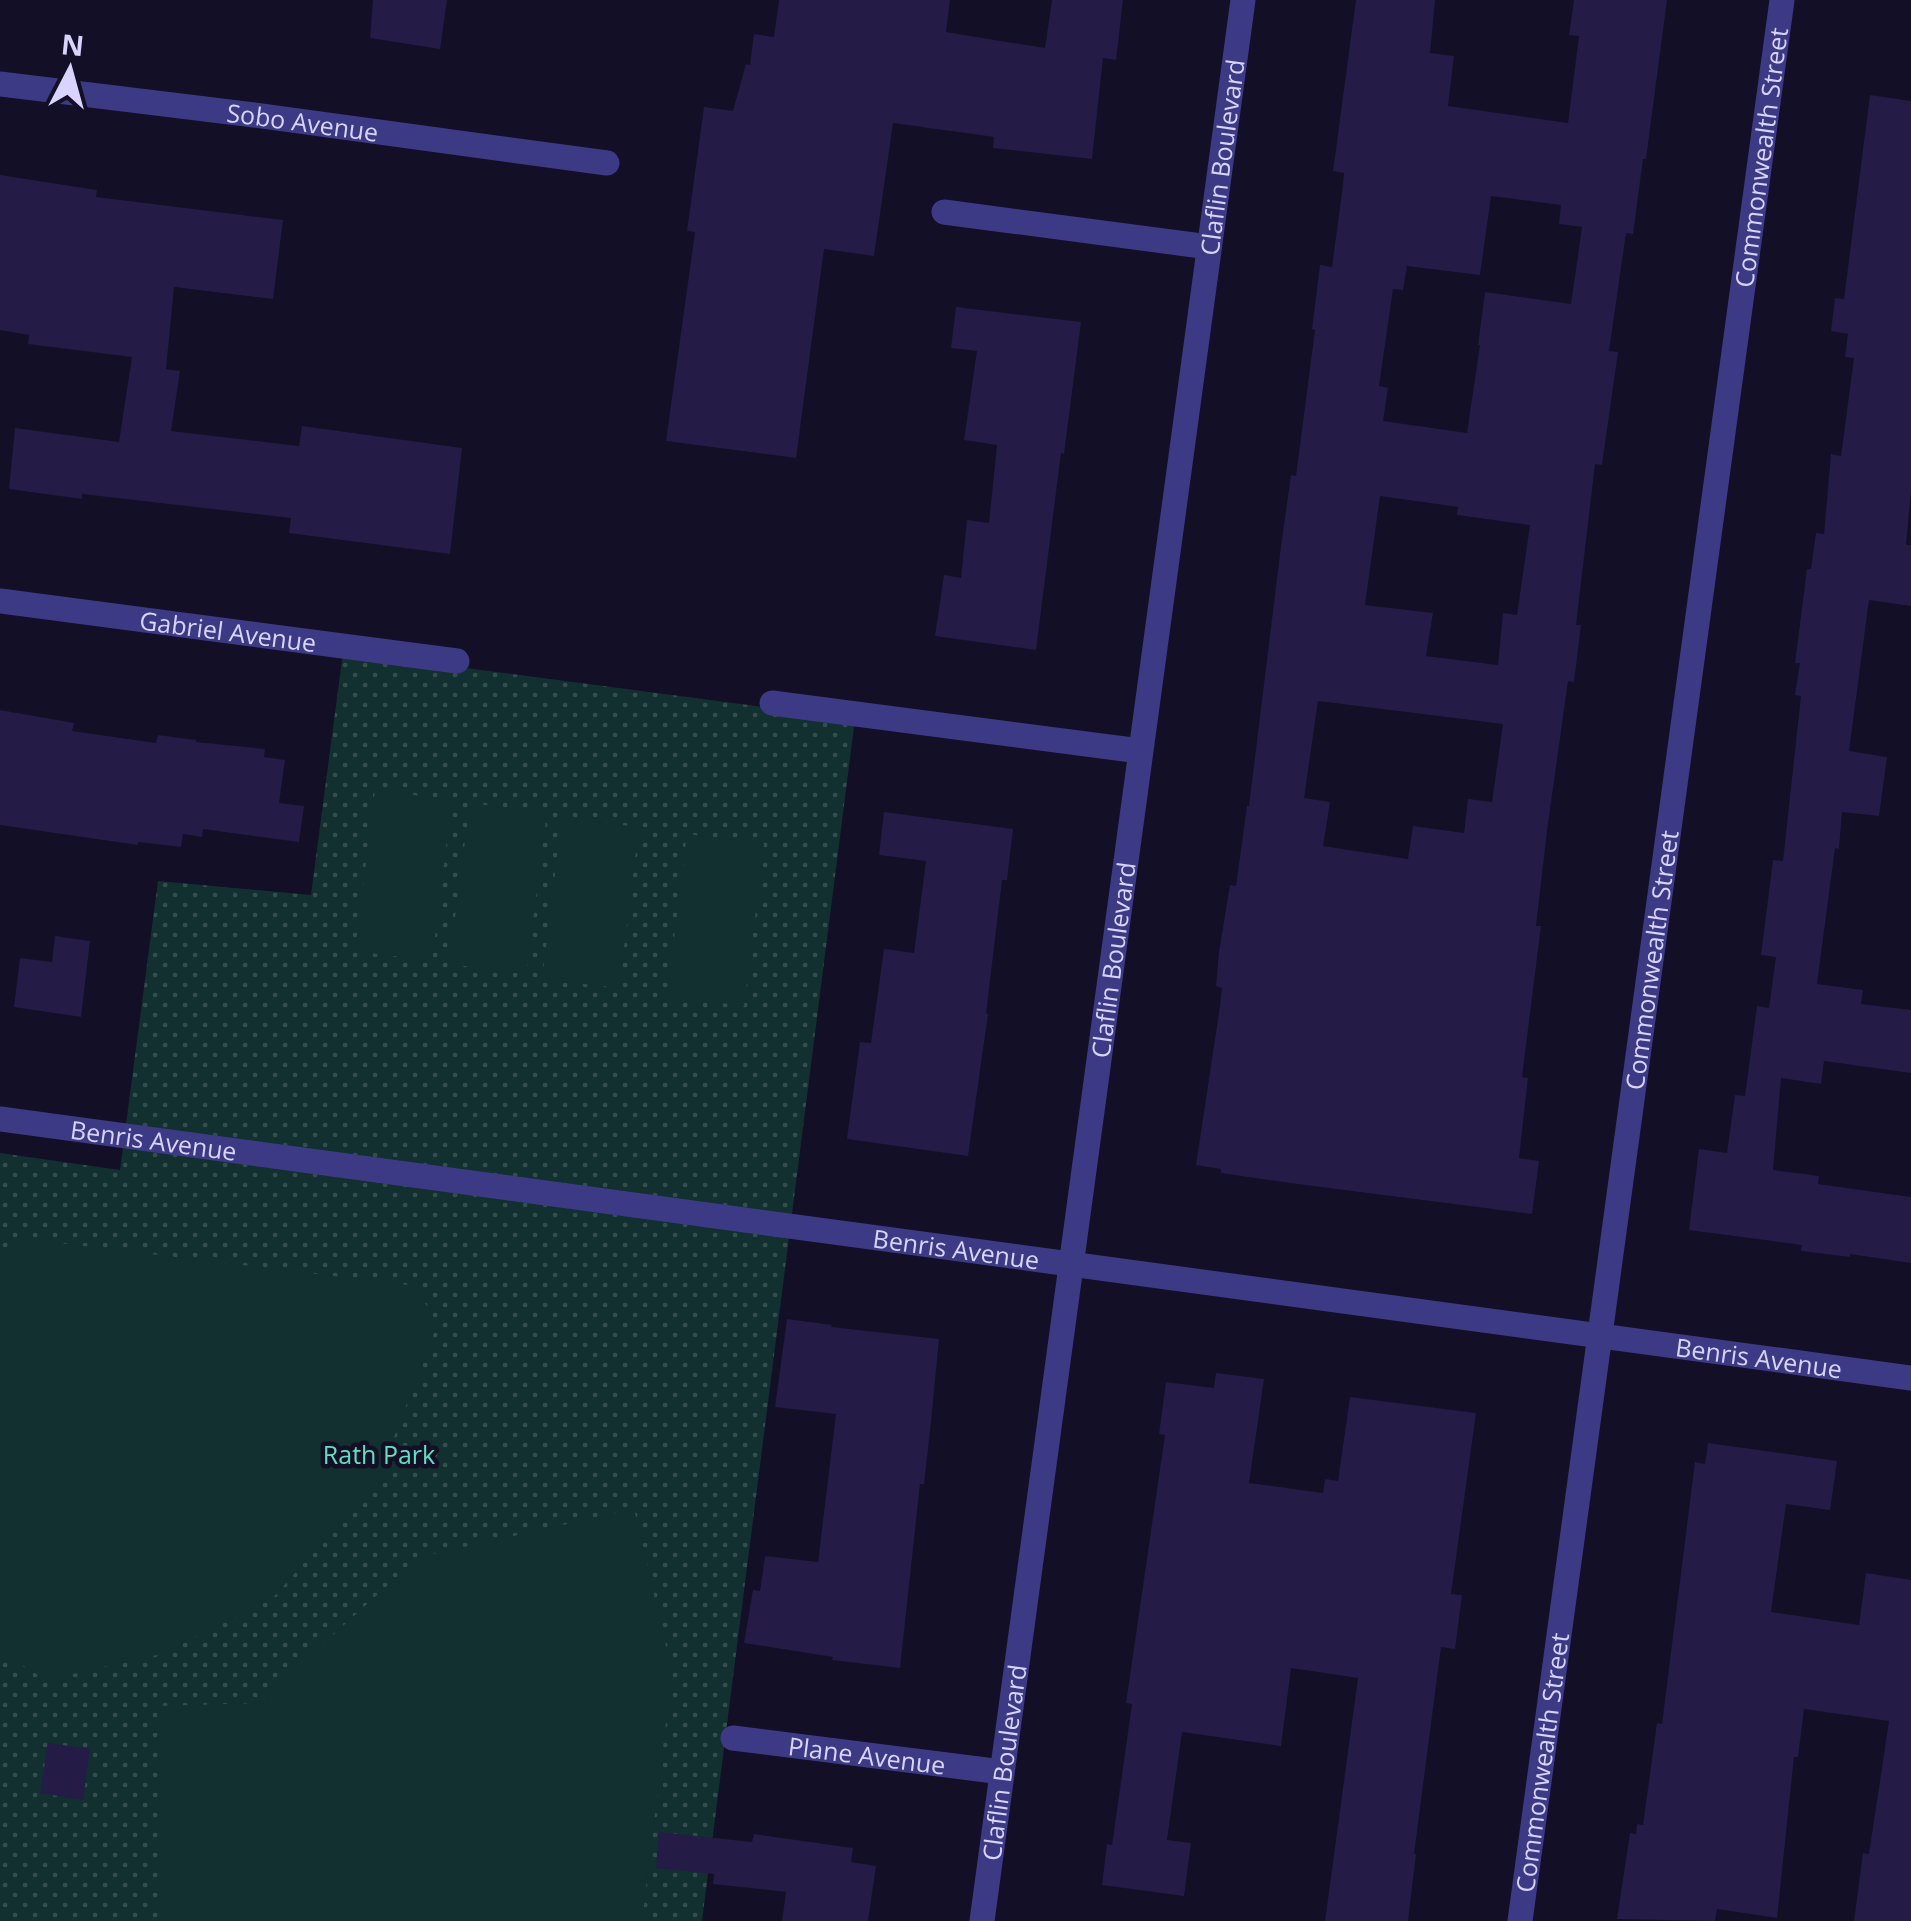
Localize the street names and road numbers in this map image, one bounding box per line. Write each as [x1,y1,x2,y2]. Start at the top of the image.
street label: Commonwealth Street [1726,25,1795,289]
street label: Claflin Boulevard [1191,57,1252,257]
street label: Sobo Avenue [225,95,381,149]
street label: Gabriel Avenue [138,603,318,659]
street label: Commonwealth Street [1617,828,1686,1092]
street label: Claflin Boulevard [1082,860,1143,1060]
street label: Benris Avenue [68,1112,239,1168]
street label: Benris Avenue [871,1221,1042,1277]
street label: Benris Avenue [1674,1329,1844,1385]
street label: Commonwealth Street [1507,1630,1576,1894]
street label: Claflin Boulevard [973,1662,1034,1863]
street label: Plane Avenue [786,1728,948,1782]

